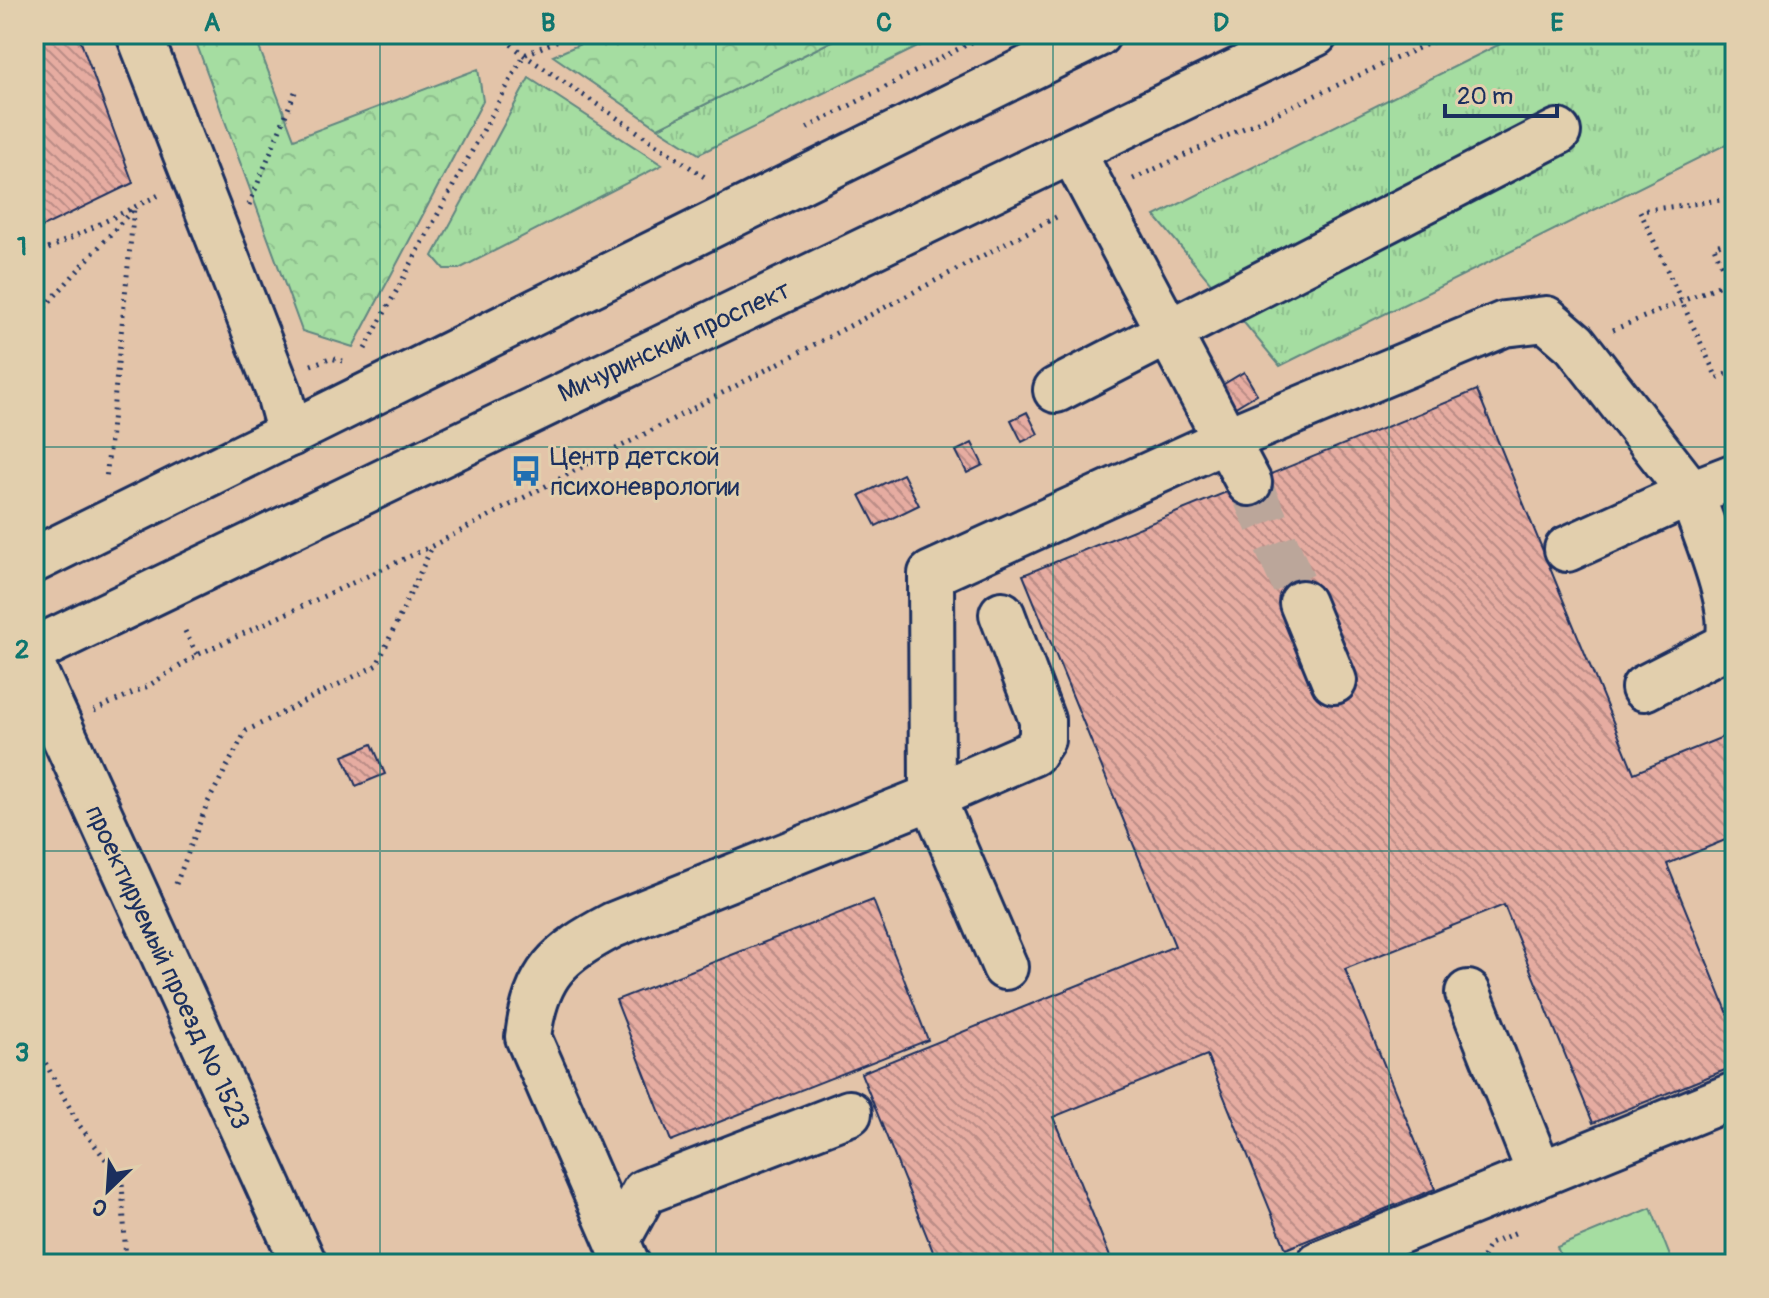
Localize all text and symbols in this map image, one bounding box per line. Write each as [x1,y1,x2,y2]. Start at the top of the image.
text: A [204,7,221,39]
text: B [541,7,555,39]
text: C [876,7,892,39]
text: D [1213,7,1229,39]
text: E [1550,7,1564,39]
scale bar [1445,68,1557,118]
text: 20 m [1457,82,1513,111]
text: 1 [17,231,27,263]
street label: Мичуринский проспект [553,274,796,410]
place label: Центр детской психоневрологии [550,441,740,503]
bus stop icon: Центр детской психоневрологии [509,454,543,488]
text: 2 [15,634,29,666]
street label: проектируемый проезд № 1523 [78,800,256,1135]
text: 3 [15,1037,29,1069]
north arrow [68,1150,148,1230]
text: С [88,1191,112,1223]

